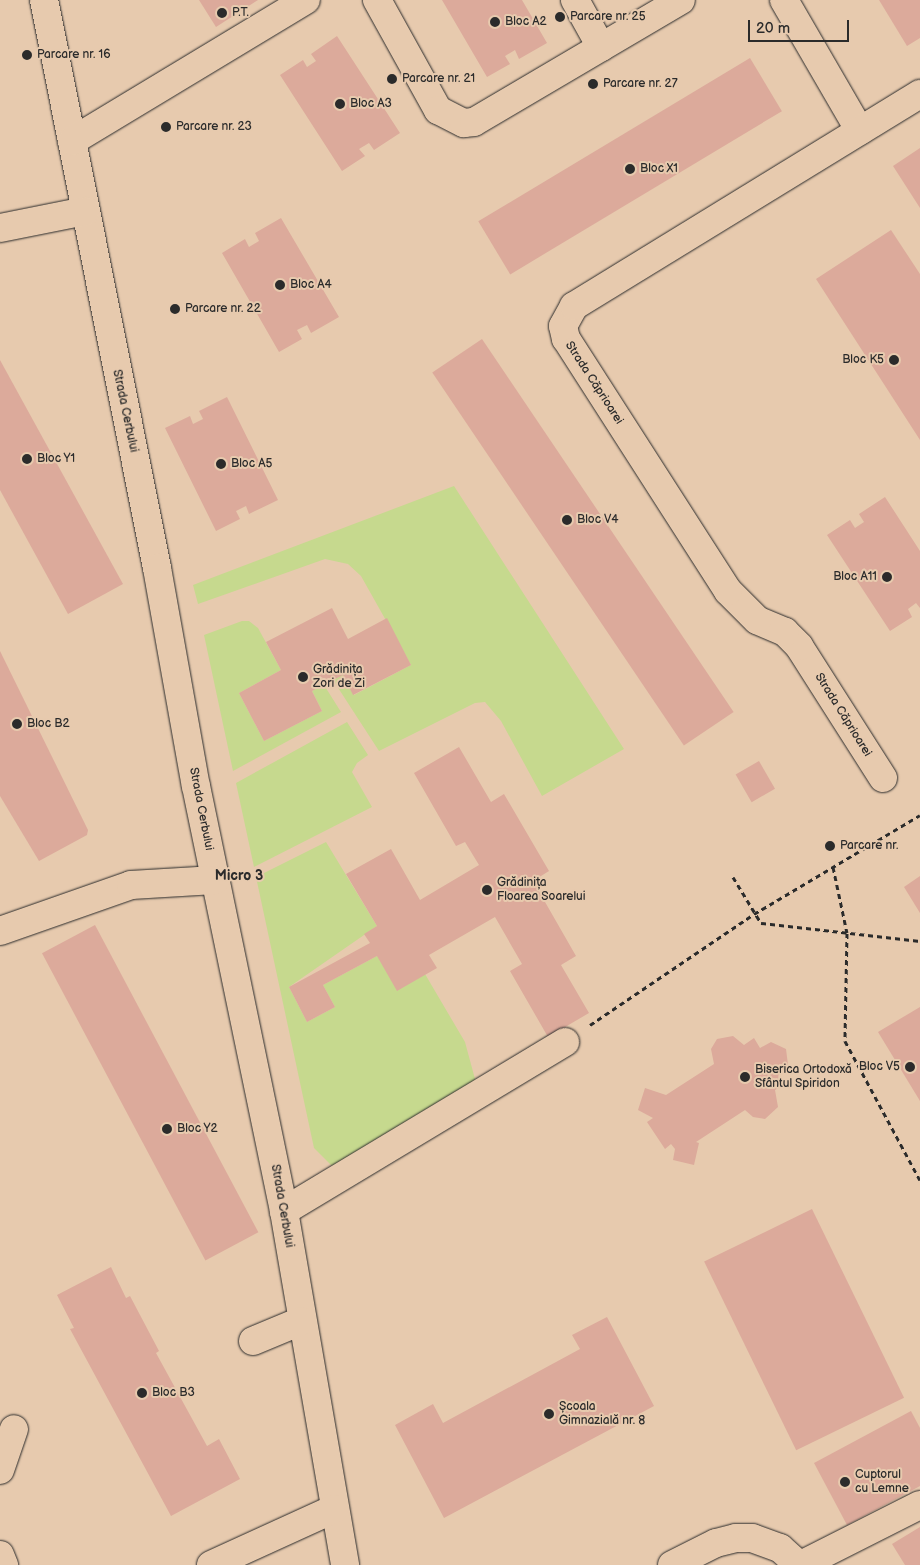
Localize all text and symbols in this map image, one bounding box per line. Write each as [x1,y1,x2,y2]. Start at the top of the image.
place label: P.T. [232,6,249,20]
marker: P.T. [216,7,228,19]
place label: Parcare nr. 25 [570,10,646,24]
scale bar [750,10,851,42]
marker: Parcare nr. 25 [554,11,566,23]
place label: Bloc A2 [505,15,547,29]
marker: Bloc A2 [489,16,501,28]
text: 20 m [756,19,790,38]
place label: Parcare nr. 16 [37,48,111,62]
marker: Parcare nr. 16 [21,49,33,61]
place label: Parcare nr. 21 [402,72,475,86]
marker: Parcare nr. 21 [386,73,398,85]
place label: Parcare nr. 27 [603,77,678,91]
marker: Parcare nr. 27 [587,78,599,90]
place label: Bloc A3 [350,97,392,111]
marker: Bloc A3 [334,98,346,110]
place label: Parcare nr. 23 [176,120,252,134]
marker: Parcare nr. 23 [160,121,172,133]
place label: Bloc X1 [640,162,679,176]
marker: Bloc X1 [624,163,636,175]
place label: Bloc A4 [290,278,332,292]
marker: Bloc A4 [274,279,286,291]
place label: Parcare nr. 22 [185,302,261,316]
marker: Parcare nr. 22 [169,303,181,315]
street label: Strada Căprioarei [562,339,626,427]
place label: Bloc K5 [842,353,884,367]
marker: Bloc K5 [888,354,900,366]
street label: Strada Cerbului [109,368,141,454]
place label: Bloc Y1 [37,452,76,466]
marker: Bloc Y1 [21,453,33,465]
place label: Bloc A5 [231,457,272,471]
marker: Bloc A5 [215,458,227,470]
place label: Bloc V4 [577,513,619,527]
marker: Bloc V4 [561,514,573,526]
place label: Bloc A11 [833,570,877,584]
marker: Bloc A11 [881,571,893,583]
place label: Grădinița Zori de Zi [313,663,365,691]
marker: Grădinița Zori de Zi [297,671,309,683]
street label: Strada Căprioarei [812,671,874,759]
place label: Bloc B2 [27,717,70,731]
marker: Bloc B2 [11,718,23,730]
street label: Strada Cerbului [186,766,216,852]
place label: Parcare nr. [840,839,898,853]
marker: Parcare nr. [824,840,836,852]
district label: Micro 3 [215,868,263,884]
place label: Grădinița Floarea Soarelui [497,876,586,904]
marker: Grădinița Floarea Soarelui [481,884,493,896]
place label: Bloc V5 [858,1060,900,1074]
marker: Bloc V5 [904,1061,916,1073]
place label: Biserica Ortodoxă Sfântul Spiridon [755,1063,852,1091]
marker: Biserica Ortodoxă Sfântul Spiridon [739,1071,751,1083]
place label: Bloc Y2 [177,1122,218,1136]
marker: Bloc Y2 [161,1123,173,1135]
street label: Strada Cerbului [268,1163,296,1249]
place label: Bloc B3 [152,1386,195,1400]
marker: Bloc B3 [136,1387,148,1399]
place label: Școala Gimnazială nr. 8 [559,1400,645,1428]
marker: Școala Gimnazială nr. 8 [543,1408,555,1420]
place label: Cuptorul cu Lemne [855,1468,909,1496]
marker: Cuptorul cu Lemne [839,1476,851,1488]

